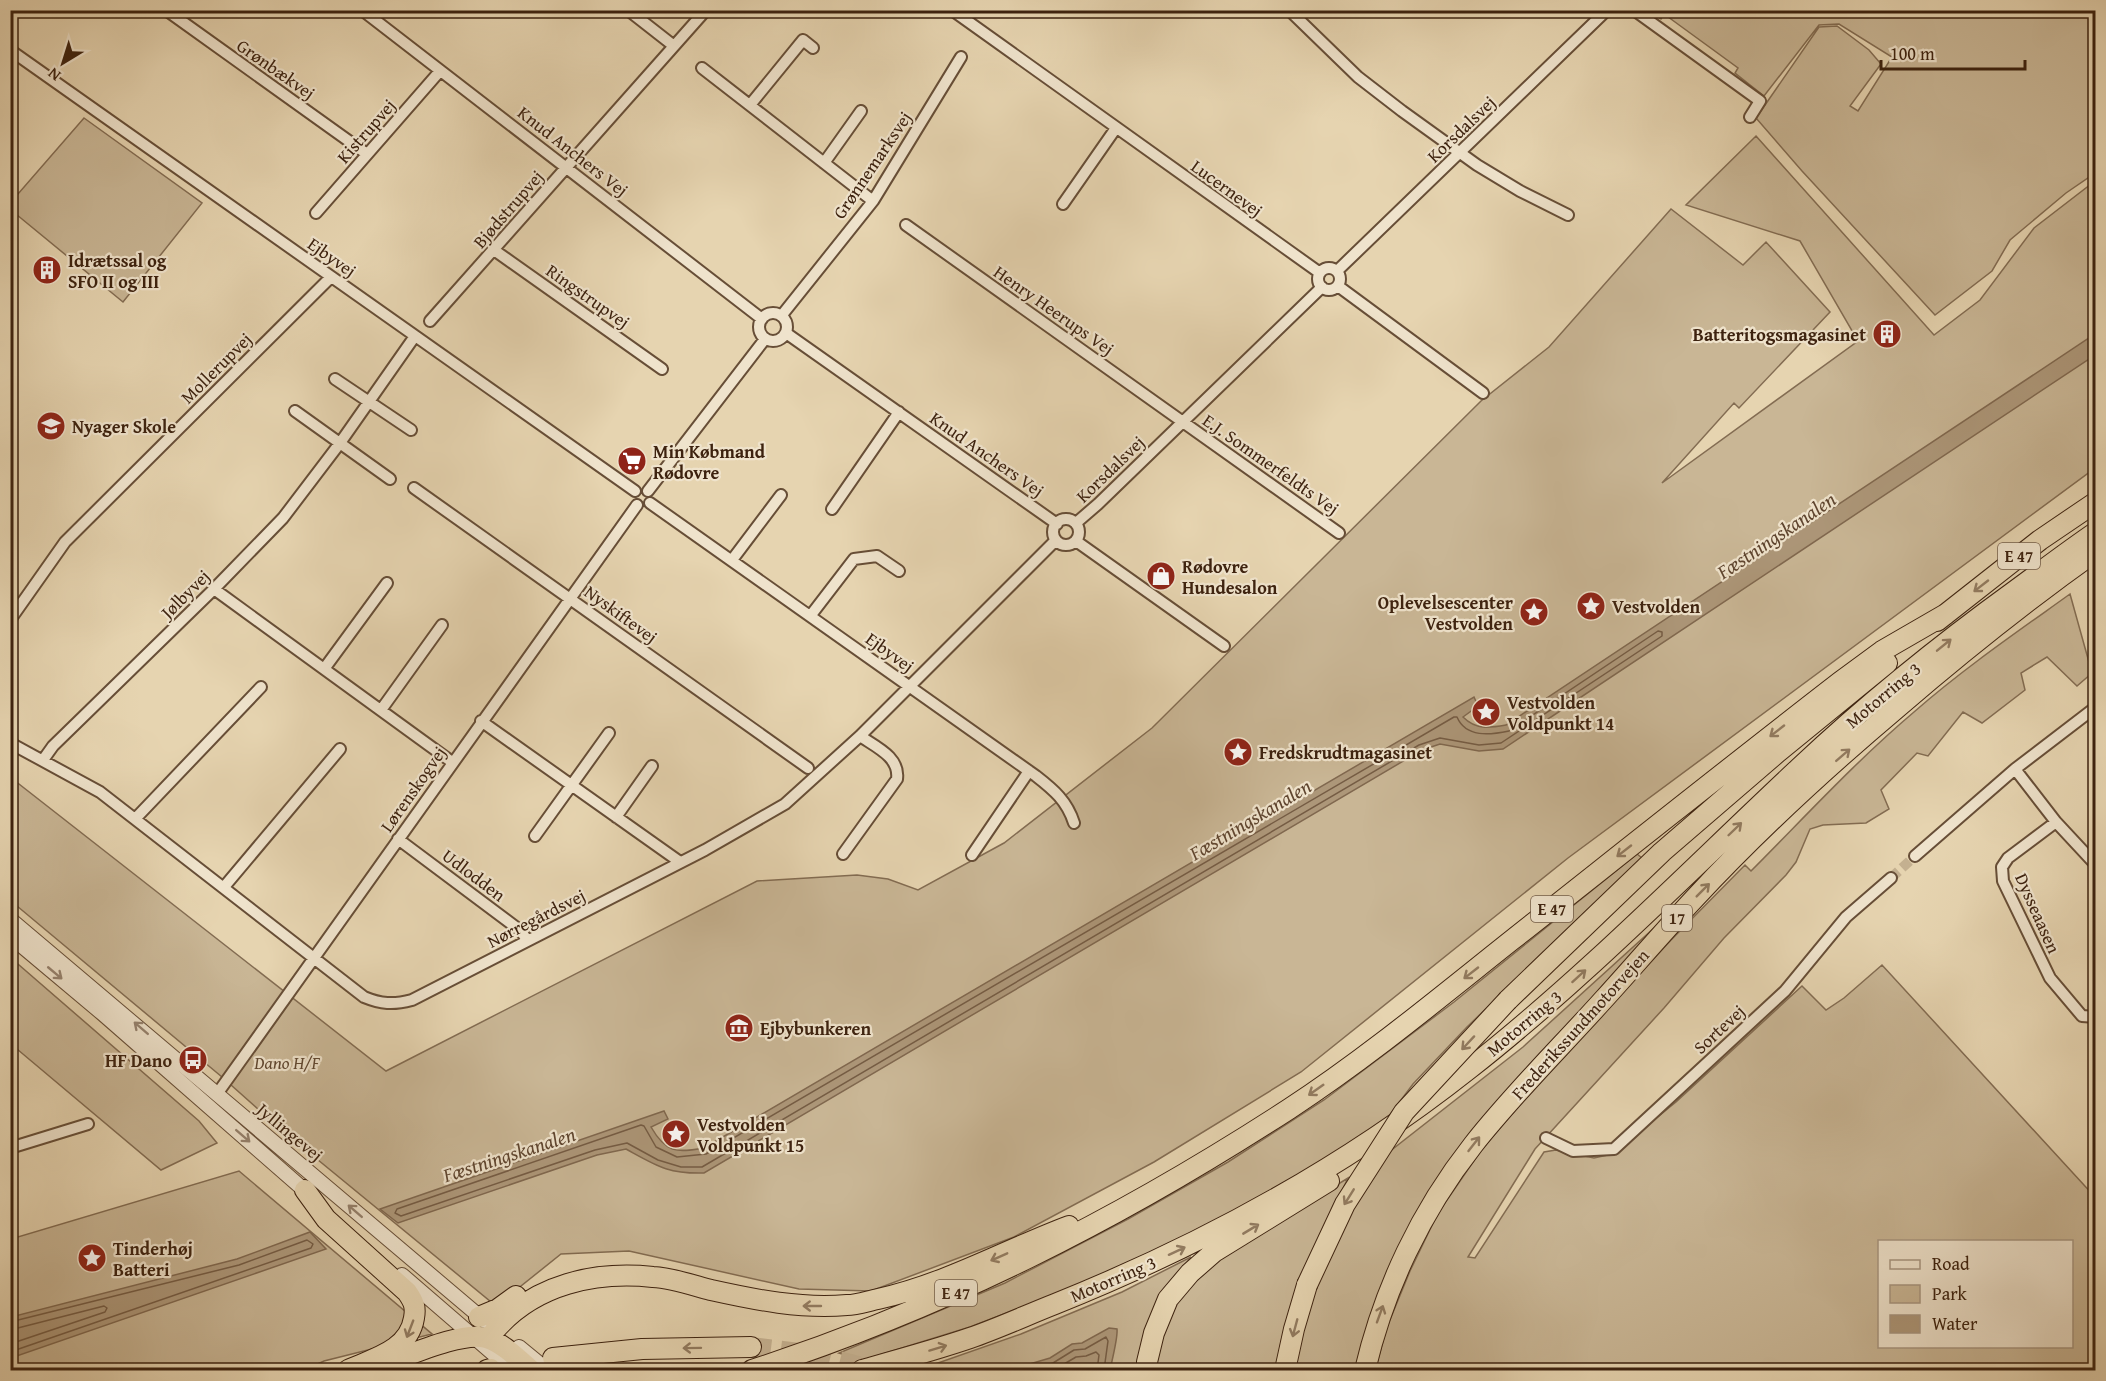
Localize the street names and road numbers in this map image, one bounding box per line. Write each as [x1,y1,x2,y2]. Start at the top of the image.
street label: Grønbækvej [231,32,321,106]
street label: Korsdalsvej [1420,89,1502,169]
street label: Kistrupvej [330,93,402,169]
street label: Knud Anchers Vej [512,99,634,203]
street label: Grønnemarksvej [826,106,918,224]
street label: Lucernevej [1186,153,1268,223]
street label: Bjødstrupvej [466,164,550,254]
street label: Ejbyvej [302,230,362,284]
street label: Ringstrupvej [541,257,635,335]
street label: Henry Heerups Vej [988,258,1120,362]
street label: Mollerupvej [174,326,258,410]
street label: Knud Anchers Vej [924,405,1050,503]
street label: E.J. Sommerfeldts Vej [1197,407,1345,521]
street label: Korsdalsvej [1069,429,1151,509]
road number: E 47 [1998,543,2040,569]
street label: Jølbyvej [153,563,216,626]
street label: Nyskiftevej [579,578,663,650]
street label: Ejbyvej [860,625,920,679]
street label: Motorring 3 [1839,655,1927,735]
street label: Lørenskogvej [373,740,453,838]
street label: Udlodden [437,842,511,908]
street label: Dysseaasen [2008,869,2068,957]
street label: Nørregårdsvej [482,882,590,954]
road number: E 47 [1531,896,1573,922]
road number: 17 [1662,905,1692,931]
street label: Frederikssundmotorvejen [1505,943,1655,1105]
street label: Motorring 3 [1480,983,1568,1063]
street label: Sortevej [1687,998,1751,1060]
street label: Jyllingevej [249,1095,329,1168]
street label: Motorring 3 [1066,1249,1160,1309]
road number: E 47 [935,1280,977,1306]

